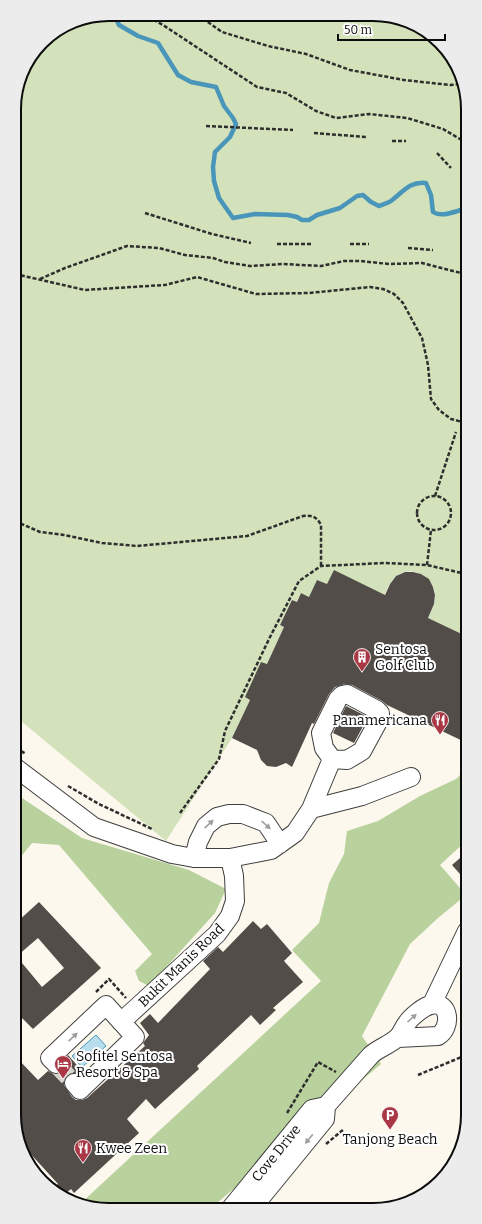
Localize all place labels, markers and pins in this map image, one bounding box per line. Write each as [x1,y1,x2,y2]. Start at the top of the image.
place label: Sentosa Golf Club [375,641,434,674]
building icon: Sentosa Golf Club [352,647,372,672]
restaurant icon: Panamericana [430,710,450,735]
place label: Panamericana [333,712,427,729]
place label: Sofitel Sentosa Resort & Spa [76,1048,173,1081]
hotel icon: Sofitel Sentosa Resort & Spa [53,1054,73,1079]
parking icon: Tanjong Beach [380,1105,400,1130]
place label: Tanjong Beach [342,1131,438,1148]
restaurant icon: Kwee Zeen [73,1138,93,1163]
place label: Kwee Zeen [96,1140,167,1157]

